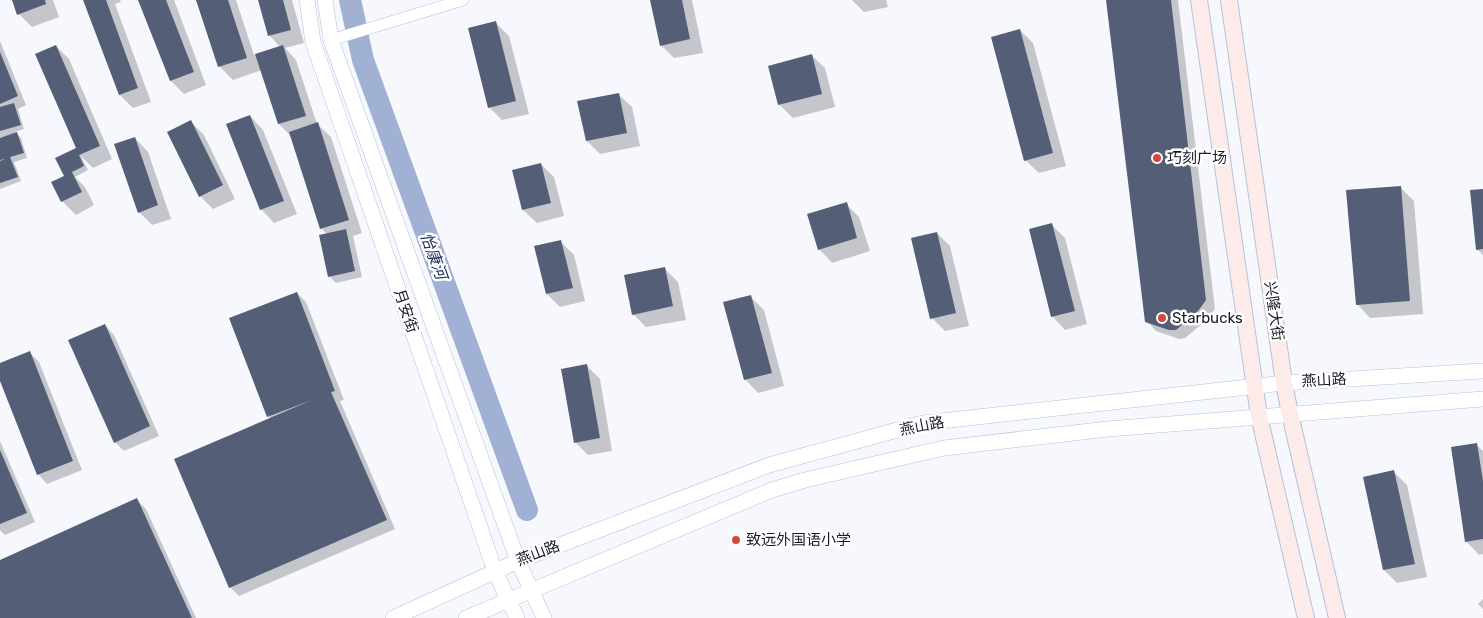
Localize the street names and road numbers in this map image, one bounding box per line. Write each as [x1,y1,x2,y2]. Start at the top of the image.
street label: 兴隆大街 [1261,280,1287,342]
street label: 月安街 [390,287,422,335]
street label: 燕山路 [1301,370,1347,390]
street label: 燕山路 [898,413,946,439]
street label: 燕山路 [514,537,562,569]

